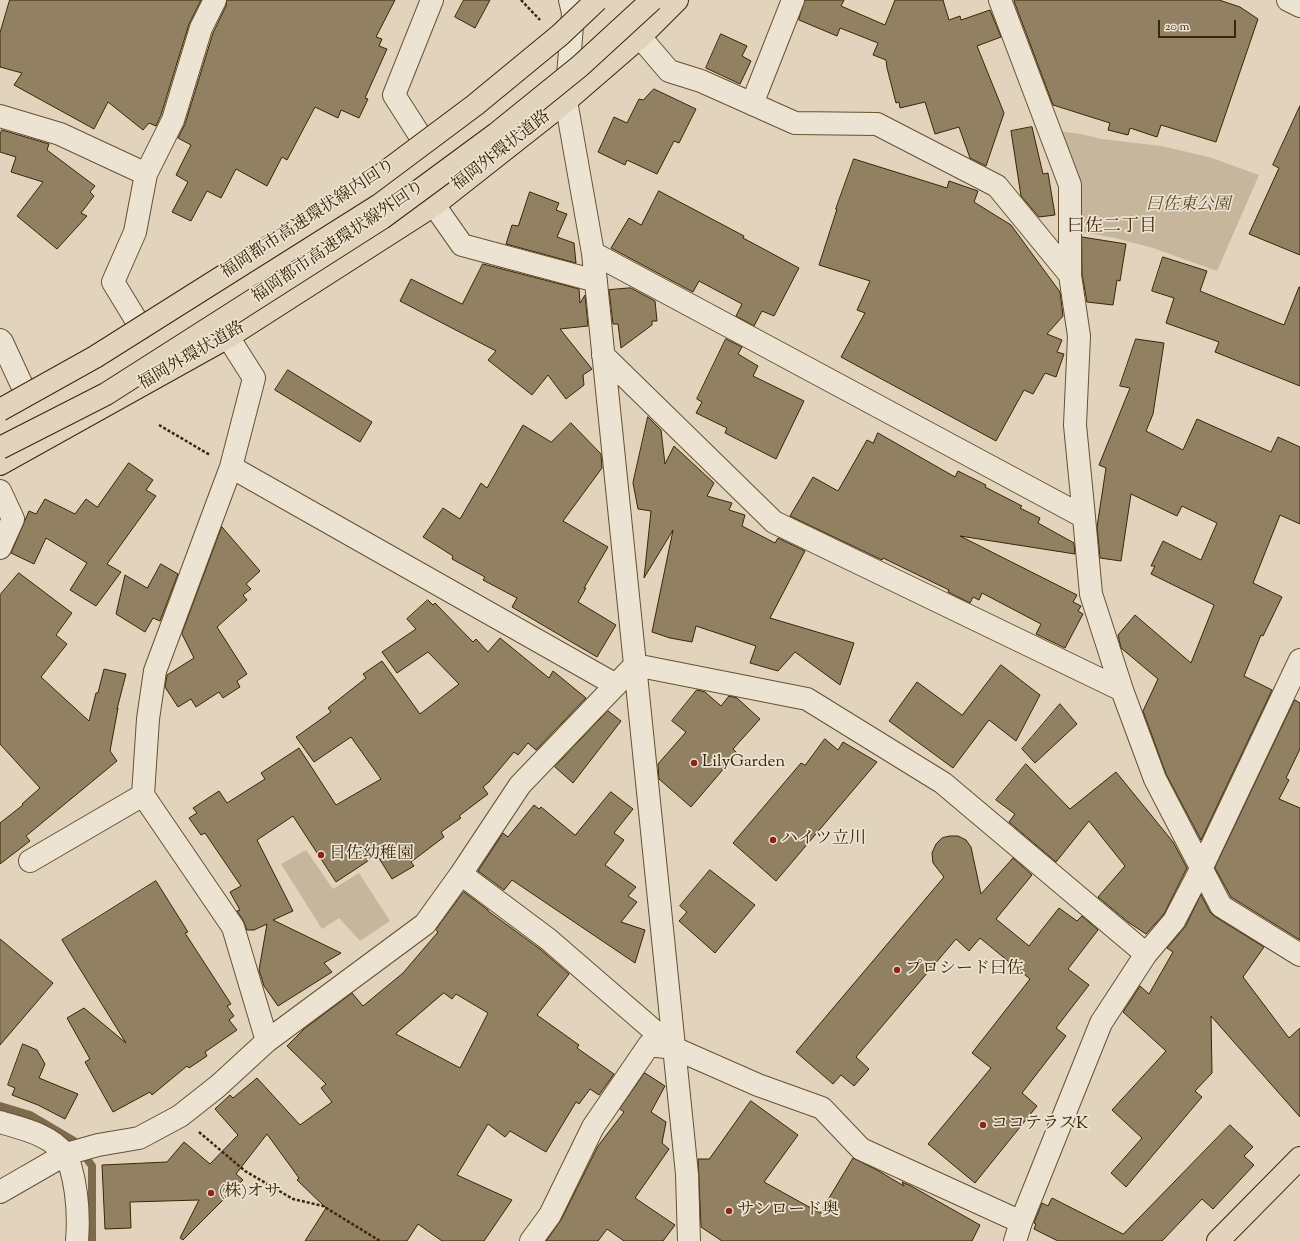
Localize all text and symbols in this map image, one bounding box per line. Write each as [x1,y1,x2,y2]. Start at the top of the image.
scale bar [1160,12,1238,38]
text: 20 m [1165,18,1189,36]
street label: 福岡外環状道路 [449,107,555,197]
street label: 福岡都市高速環状線内回り [218,156,400,284]
street label: 福岡都市高速環状線外回り [249,178,429,308]
park label: 曰佐東公園 [1146,196,1230,216]
district label: 曰佐二丁目 [1067,217,1157,239]
street label: 福岡外環状道路 [135,318,249,396]
place label: LilyGarden [702,753,785,773]
marker: LilyGarden [689,758,699,768]
place label: ハイツ立川 [781,830,866,850]
marker: ハイツ立川 [768,835,778,845]
place label: 日佐幼稚園 [329,845,414,865]
marker: 日佐幼稚園 [316,850,326,860]
place label: プロシード曰佐 [905,960,1024,980]
marker: プロシード曰佐 [892,965,902,975]
place label: ココテラスK [991,1115,1088,1135]
marker: ココテラスK [978,1120,988,1130]
place label: (株)オサ [219,1183,281,1203]
marker: (株)オサ [206,1188,216,1198]
place label: サンロード奥 [737,1201,839,1221]
marker: サンロード奥 [724,1206,734,1216]

